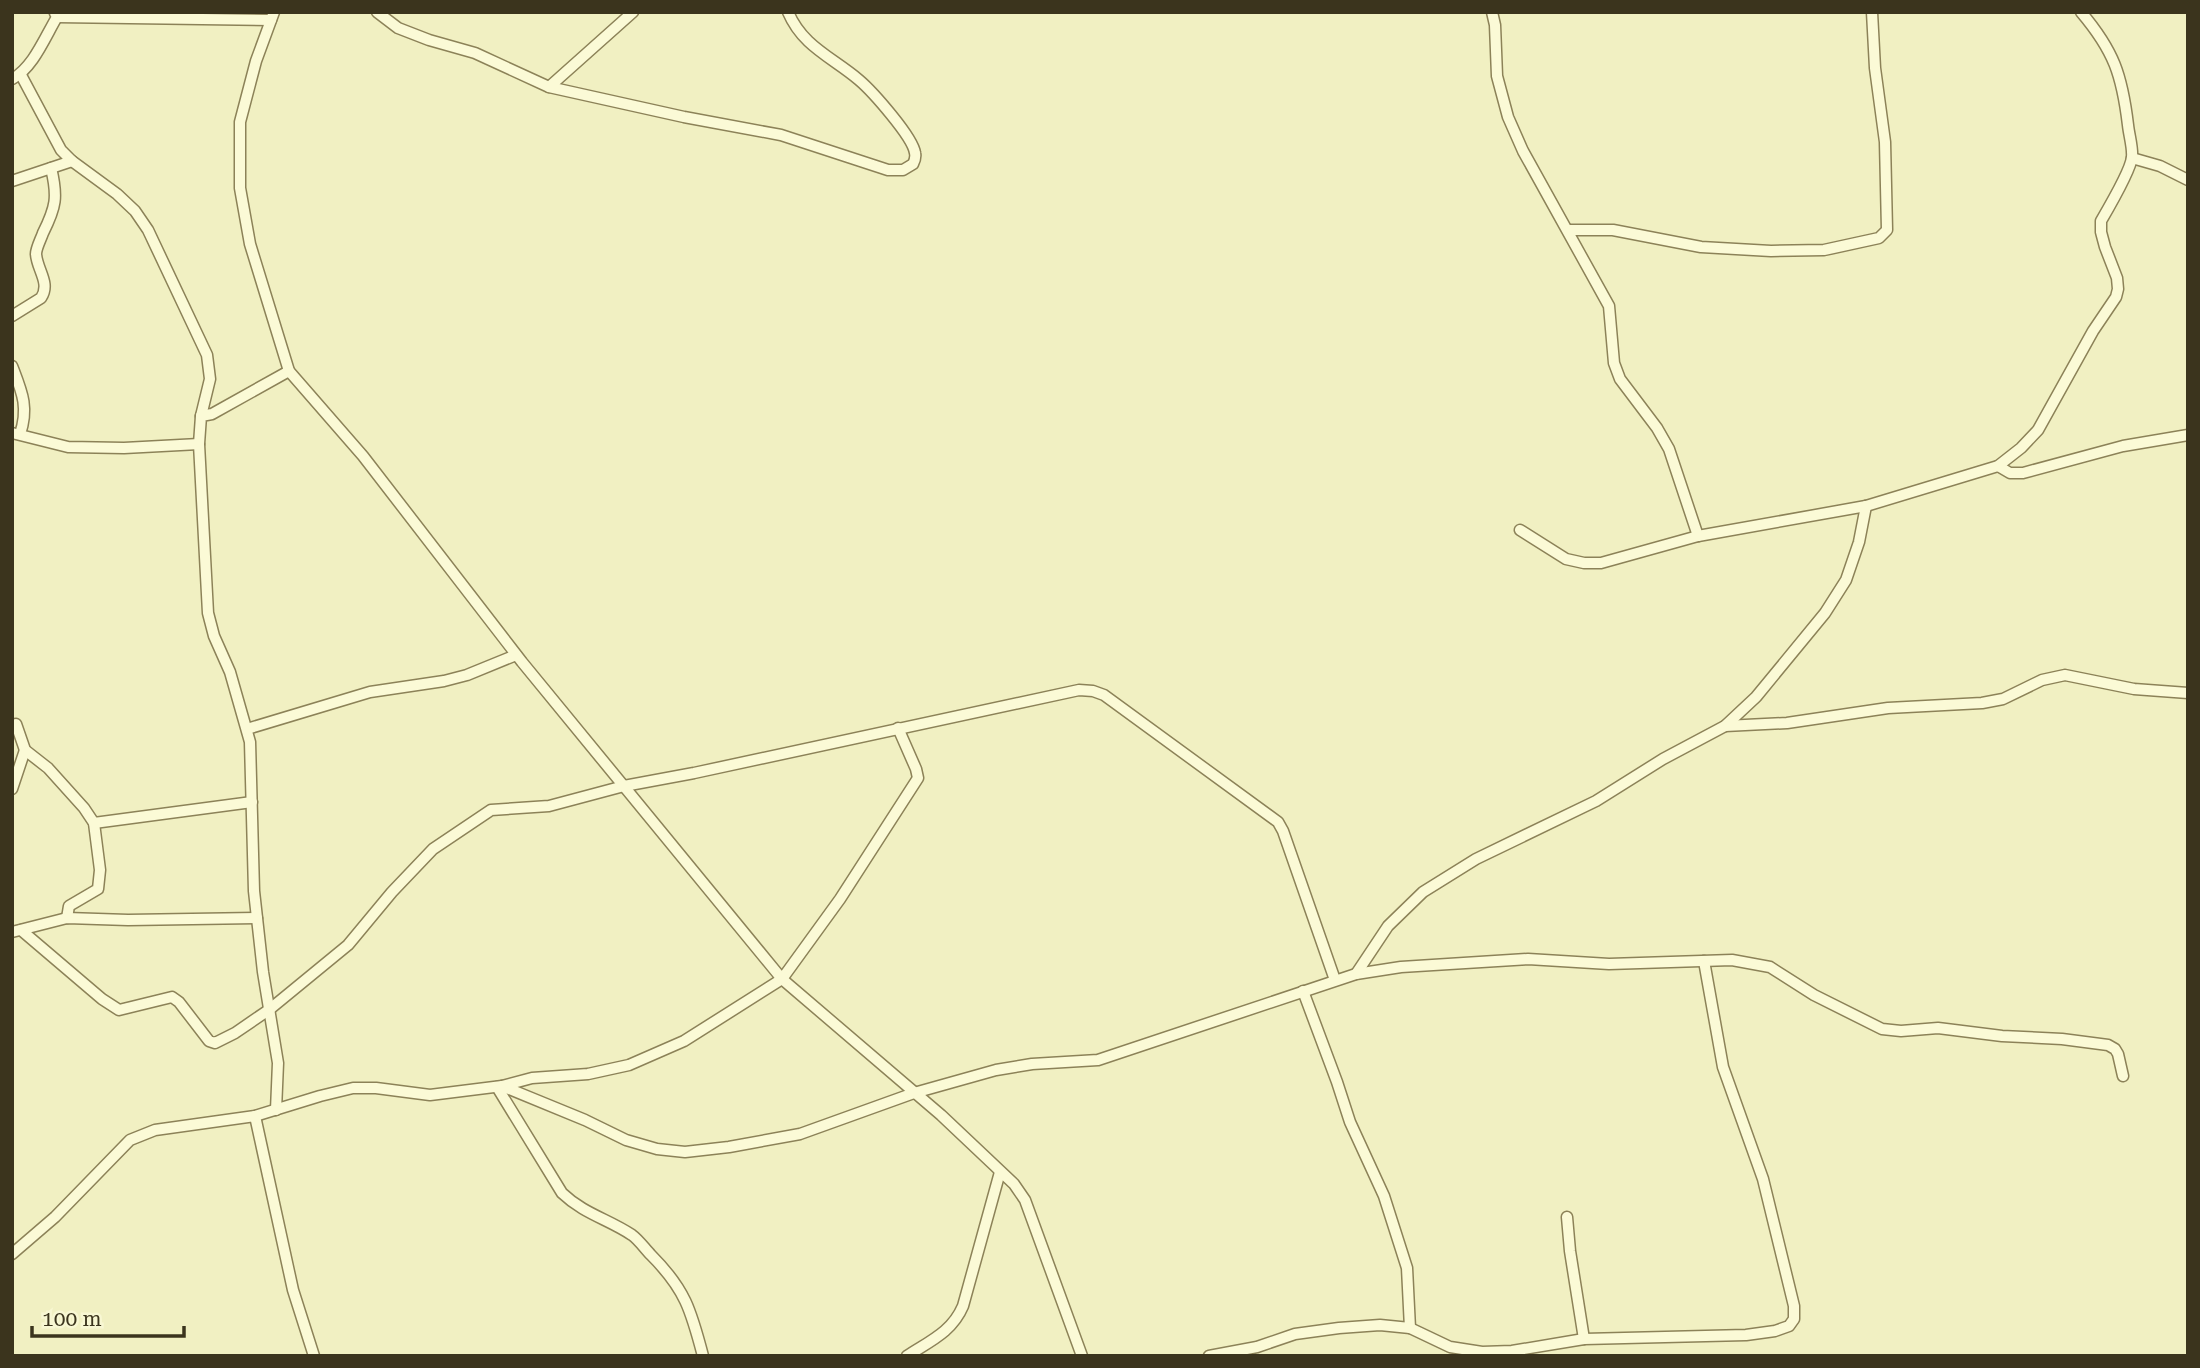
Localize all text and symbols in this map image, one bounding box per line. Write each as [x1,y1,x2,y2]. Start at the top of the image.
scale bar [32,1294,184,1338]
text: 100 m [42,1307,102,1331]

